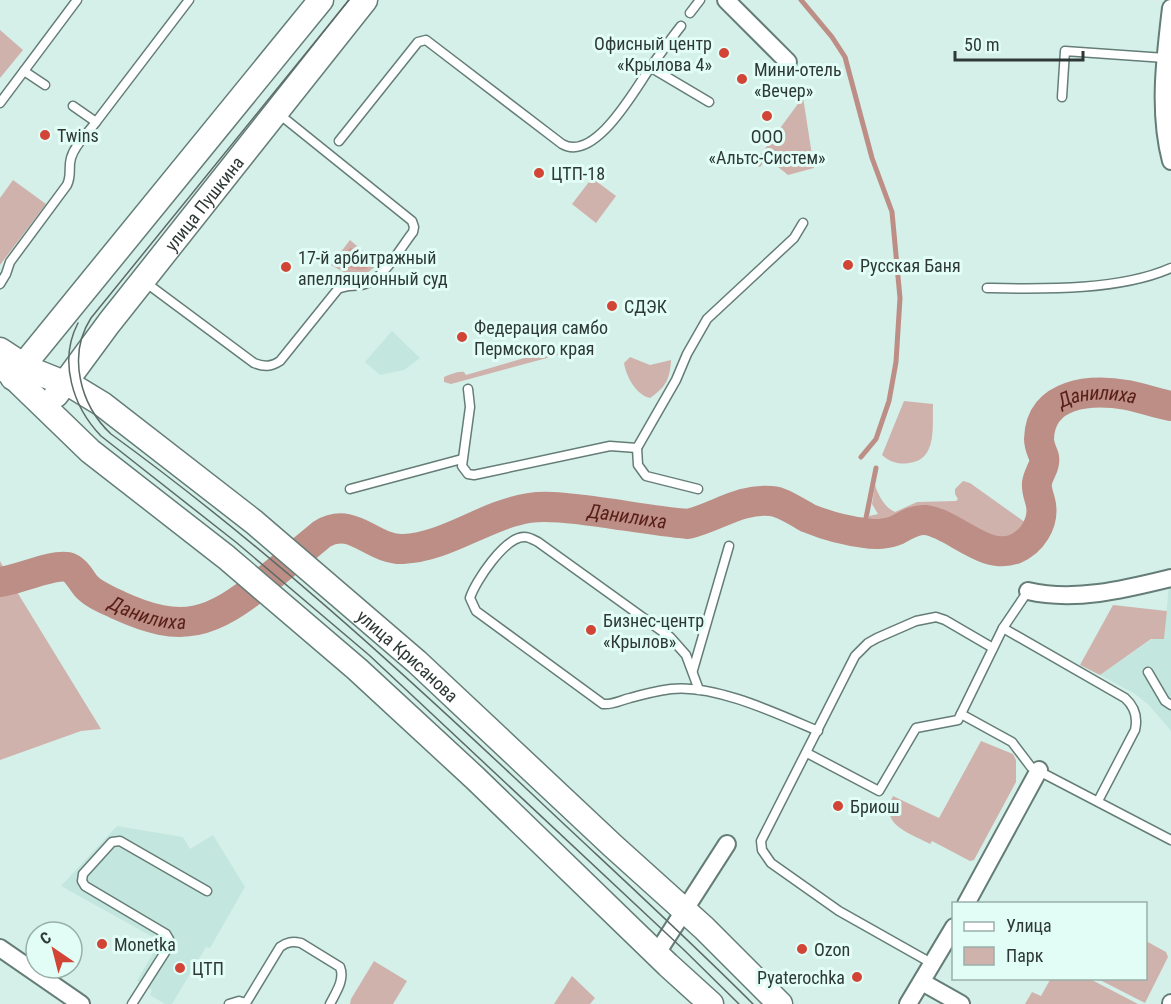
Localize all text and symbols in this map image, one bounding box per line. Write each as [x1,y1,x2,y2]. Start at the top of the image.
scale bar [955,24,1082,62]
place label: Офисный центр «Крылова 4» [594,33,712,75]
text: 50 m [964,34,999,55]
marker: Офисный центр «Крылова 4» [717,46,731,60]
place label: Мини-отель «Вечер» [754,59,842,101]
marker: Мини-отель «Вечер» [735,72,749,86]
marker: ООО «Альтс-Систем» [760,109,774,123]
place label: Twins [57,125,99,146]
place label: ООО «Альтс-Систем» [708,126,826,168]
marker: Twins [38,128,52,142]
street label: улица Пушкина [160,152,248,255]
place label: ЦТП-18 [551,163,605,184]
marker: ЦТП-18 [532,166,546,180]
place label: 17-й арбитражный апелляционный суд [298,247,448,289]
place label: Русская Баня [860,255,961,276]
marker: Русская Баня [841,258,855,272]
marker: 17-й арбитражный апелляционный суд [279,260,293,274]
place label: СДЭК [624,296,667,317]
marker: СДЭК [605,299,619,313]
place label: Федерация самбо Пермского края [474,317,608,359]
marker: Федерация самбо Пермского края [455,330,469,344]
water label: Данилиха [1052,381,1139,414]
water label: Данилиха [584,498,668,534]
water label: Данилиха [103,590,186,634]
street label: улица Крисанова [353,605,463,706]
place label: Бизнес-центр «Крылов» [603,610,704,652]
marker: Бизнес-центр «Крылов» [584,623,598,637]
place label: Бриош [850,796,900,817]
marker: Бриош [831,799,845,813]
legend [952,902,1147,980]
text: Улица [1006,915,1052,936]
north arrow [24,920,84,980]
text: С [36,928,55,949]
place label: Monetka [114,934,176,955]
marker: Monetka [95,937,109,951]
place label: Ozon [814,939,850,960]
marker: Ozon [795,942,809,956]
text: Парк [1006,945,1044,966]
place label: ЦТП [192,958,224,979]
marker: ЦТП [173,961,187,975]
place label: Pyaterochka [757,967,845,988]
marker: Pyaterochka [850,970,864,984]

